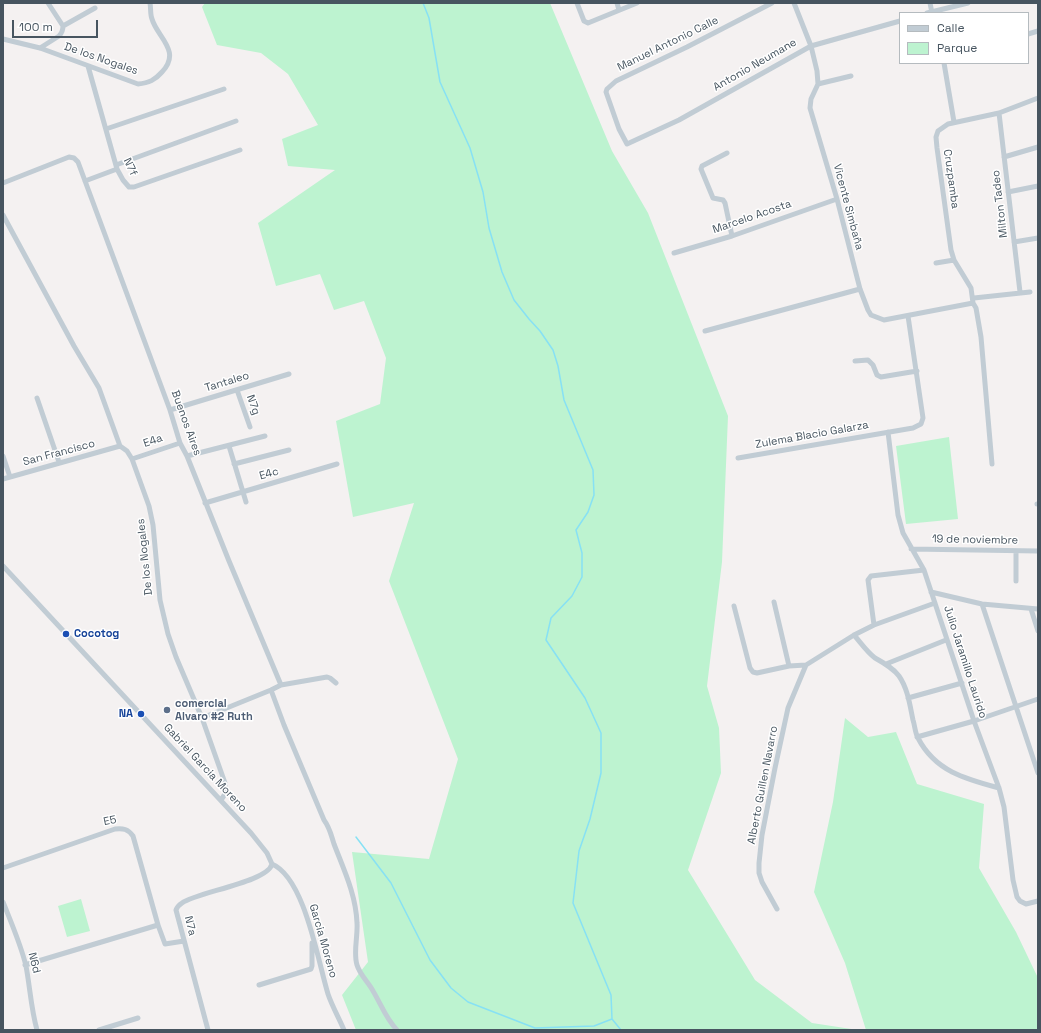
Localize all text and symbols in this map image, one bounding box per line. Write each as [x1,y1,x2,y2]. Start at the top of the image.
scale bar [14,12,100,38]
legend [899,12,1029,64]
street label: Manuel Antonio Calle [615,14,721,74]
text: 100 m [19,19,53,35]
text: Calle [937,20,965,36]
street label: Antonio Neumane [711,36,799,94]
street label: De los Nogales [62,40,140,78]
text: Parque [937,40,977,56]
street label: Cruzpamba [940,148,962,210]
street label: N7f [120,156,140,178]
street label: Vicente Simbaña [830,162,866,252]
street label: Milton Tadeo [989,169,1011,239]
street label: Marcelo Acosta [711,197,793,237]
street label: Tantaleo [203,369,251,395]
street label: Buenos Aires [168,389,204,457]
street label: N7g [243,393,263,417]
street label: Zulema Blacio Galarza [754,419,870,451]
street label: E4a [142,432,164,450]
street label: San Francisco [22,437,96,469]
street label: E4c [258,465,280,483]
street label: De los Nogales [134,518,156,596]
street label: 19 de noviembre [932,533,1018,547]
street label: Julio Jaramillo Laurido [941,604,989,720]
place label: Cocotog [74,627,119,641]
marker: Cocotog [61,629,71,639]
place label: comercial Alvaro #2 Ruth [175,697,253,723]
marker: comercial Alvaro #2 Ruth [162,705,172,715]
place label: NA [119,707,133,721]
marker: NA [136,709,146,719]
street label: Gabriel Garcia Moreno [161,721,249,815]
street label: Alberto Guillen Navarro [745,725,781,845]
street label: E5 [102,813,118,829]
street label: Garcia Moreno [306,903,340,979]
street label: N7a [181,915,199,937]
street label: N6d [25,951,43,975]

